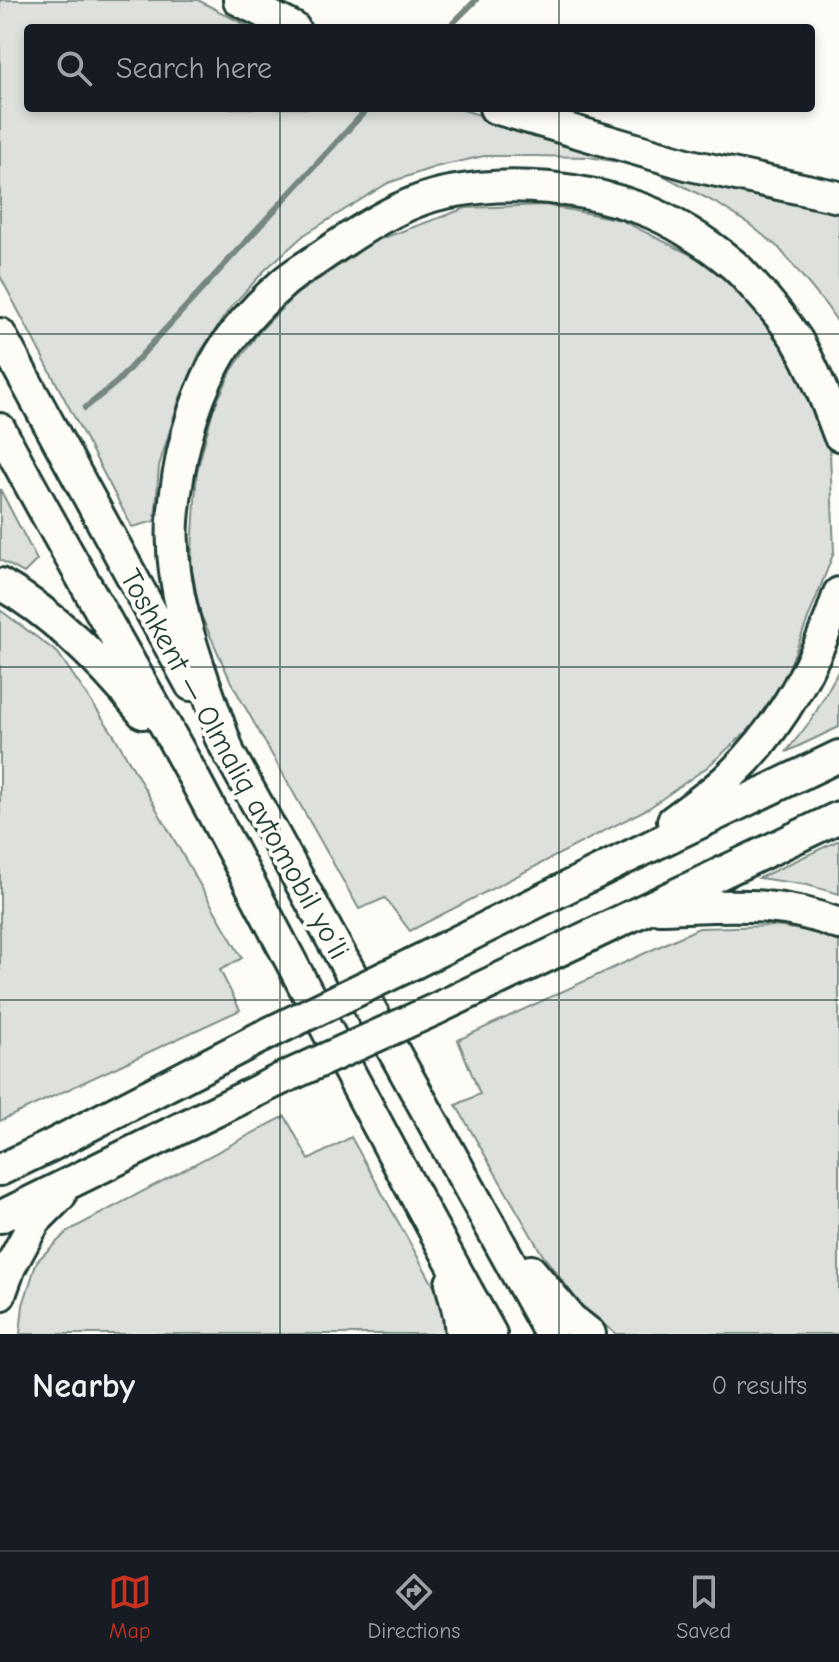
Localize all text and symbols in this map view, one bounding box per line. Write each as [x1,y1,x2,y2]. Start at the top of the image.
search box [24,24,815,112]
icon: search [52,46,96,90]
text: Search here [116,51,272,86]
street label: Toshkent — Olmaliq avtomobil yo‘li [112,563,357,965]
text: Nearby [32,1366,135,1406]
text: 0 results [712,1371,807,1401]
tab: Map [108,1570,152,1644]
tab: Directions [368,1570,461,1644]
tab: Saved [676,1570,731,1644]

